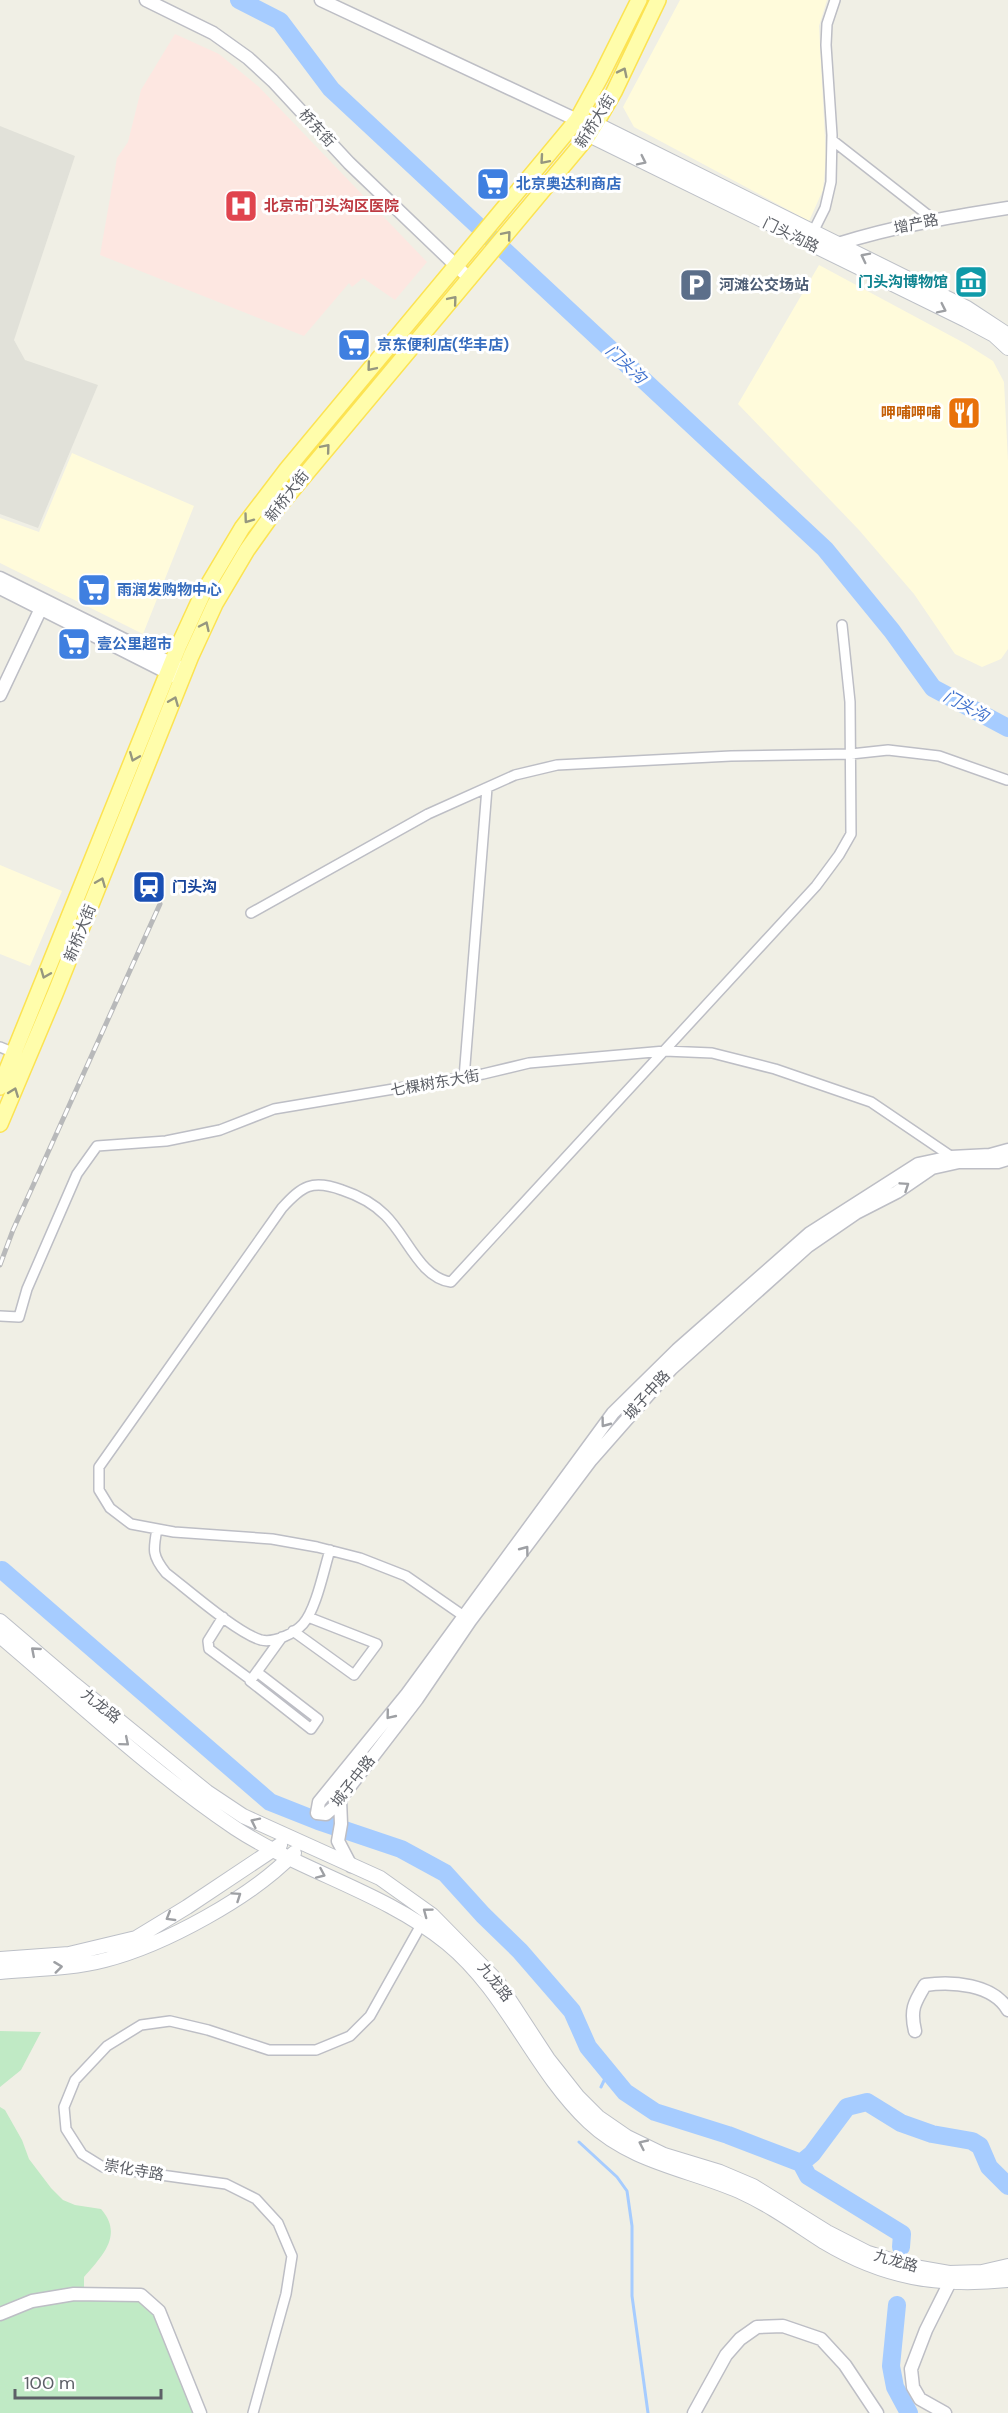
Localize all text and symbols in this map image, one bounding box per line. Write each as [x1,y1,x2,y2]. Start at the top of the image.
one-way arrow [616,67,628,78]
street label: 新桥大街 [571,90,619,152]
street label: 桥东街 [294,105,340,151]
one-way arrow [540,153,551,164]
one-way arrow [635,154,646,165]
supermarket icon: 北京奥达利商店 [475,166,511,202]
place label: 北京奥达利商店 [516,174,621,194]
hospital icon: 北京市门头沟区医院 [223,188,259,224]
place label: 北京市门头沟区医院 [264,196,399,216]
street label: 增产路 [892,210,940,238]
street label: 门头沟路 [760,213,822,257]
one-way arrow [500,231,511,242]
one-way arrow [861,253,871,264]
museum icon: 门头沟博物馆 [953,264,989,300]
parking icon: 河滩公交场站 [678,267,714,303]
place label: 门头沟博物馆 [858,272,948,292]
place label: 河滩公交场站 [719,275,809,295]
one-way arrow [446,296,457,307]
one-way arrow [936,301,947,313]
supermarket icon: 京东便利店(华丰店) [336,327,372,363]
place label: 京东便利店(华丰店) [377,335,509,355]
water label: 门头沟 [601,340,652,389]
one-way arrow [367,360,378,371]
restaurant icon: 呷哺呷哺 [946,395,982,431]
place label: 呷哺呷哺 [881,403,941,423]
one-way arrow [319,444,330,455]
street label: 新桥大街 [261,466,313,526]
one-way arrow [244,512,255,523]
supermarket icon: 雨润发购物中心 [76,572,112,608]
place label: 雨润发购物中心 [117,580,222,600]
one-way arrow [198,621,210,632]
supermarket icon: 壹公里超市 [56,626,92,662]
place label: 壹公里超市 [97,634,172,654]
water label: 门头沟 [940,685,994,727]
one-way arrow [167,696,179,707]
one-way arrow [129,750,141,761]
station icon: 门头沟 [131,869,167,905]
one-way arrow [94,877,106,888]
place label: 门头沟 [172,877,217,897]
street label: 新桥大街 [59,901,101,965]
one-way arrow [40,968,53,979]
street label: 七棵树东大街 [389,1065,481,1101]
one-way arrow [7,1087,20,1097]
one-way arrow [898,1182,909,1193]
street label: 城子中路 [619,1366,675,1424]
one-way arrow [601,1417,612,1428]
one-way arrow [517,1545,528,1556]
one-way arrow [31,1647,42,1658]
street label: 九龙路 [77,1684,125,1728]
one-way arrow [386,1709,397,1720]
one-way arrow [118,1734,129,1745]
street label: 城子中路 [327,1751,379,1811]
one-way arrow [250,1817,261,1829]
one-way arrow [314,1866,325,1878]
one-way arrow [231,1892,242,1903]
one-way arrow [423,1908,434,1919]
one-way arrow [166,1910,176,1922]
street label: 九龙路 [473,1958,517,2006]
one-way arrow [54,1961,63,1973]
one-way arrow [638,2140,649,2152]
street label: 崇化寺路 [103,2155,165,2185]
street label: 九龙路 [872,2245,920,2277]
scale bar [15,2362,160,2400]
text: 100 m [24,2371,75,2395]

